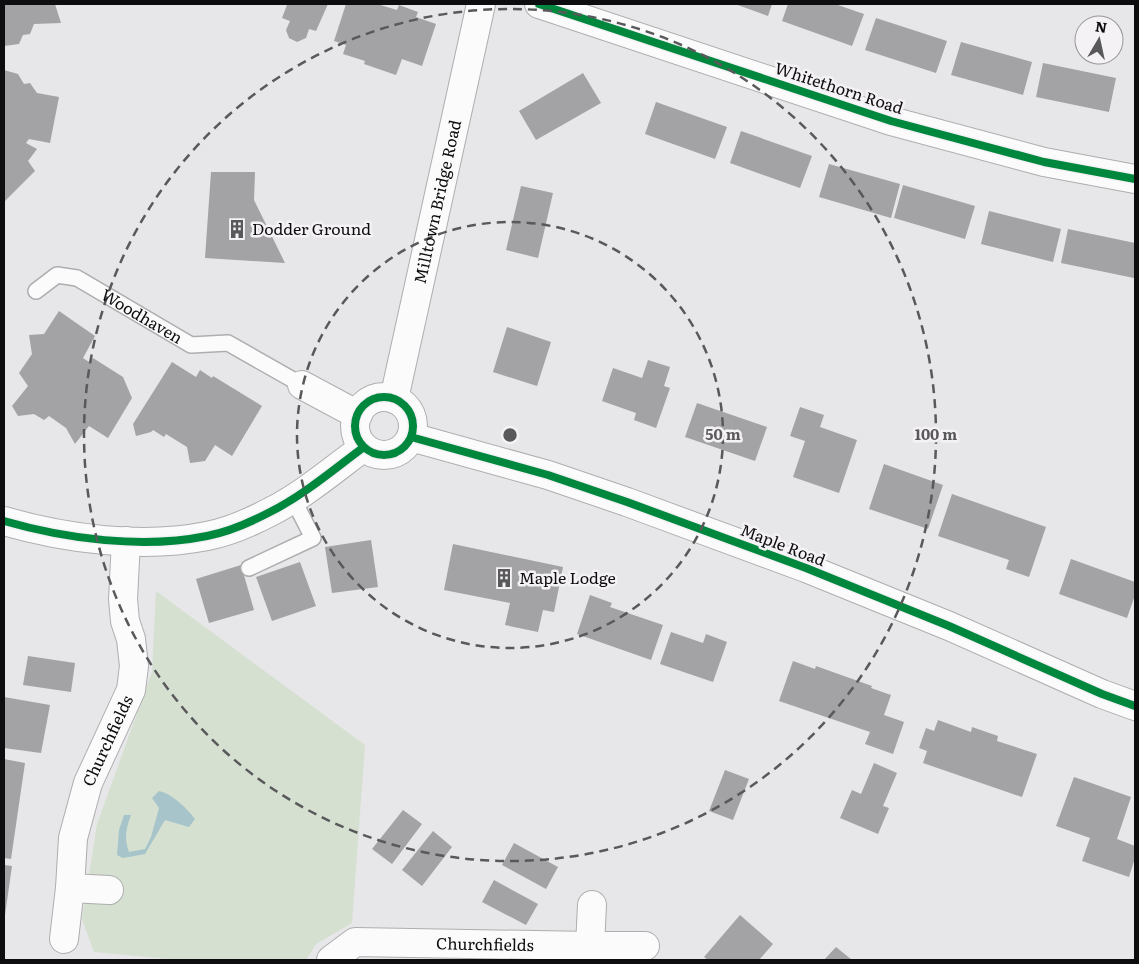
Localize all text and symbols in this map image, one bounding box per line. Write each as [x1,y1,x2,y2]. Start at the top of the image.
north arrow [1074,15,1124,65]
text: N [1094,15,1109,37]
street label: Whitethorn Road [772,55,907,119]
street label: Milltown Bridge Road [407,117,466,286]
place label: Dodder Ground [252,216,371,240]
building icon: Dodder Ground [226,218,248,240]
street label: Woodhaven [97,282,188,349]
text: 50 m [705,422,741,445]
text: 100 m [915,422,957,445]
centre of rings [501,426,519,444]
street label: Maple Road [737,517,830,571]
place label: Maple Lodge [519,565,616,589]
building icon: Maple Lodge [493,567,515,589]
street label: Churchfields [75,691,138,790]
street label: Churchfields [436,930,534,956]

